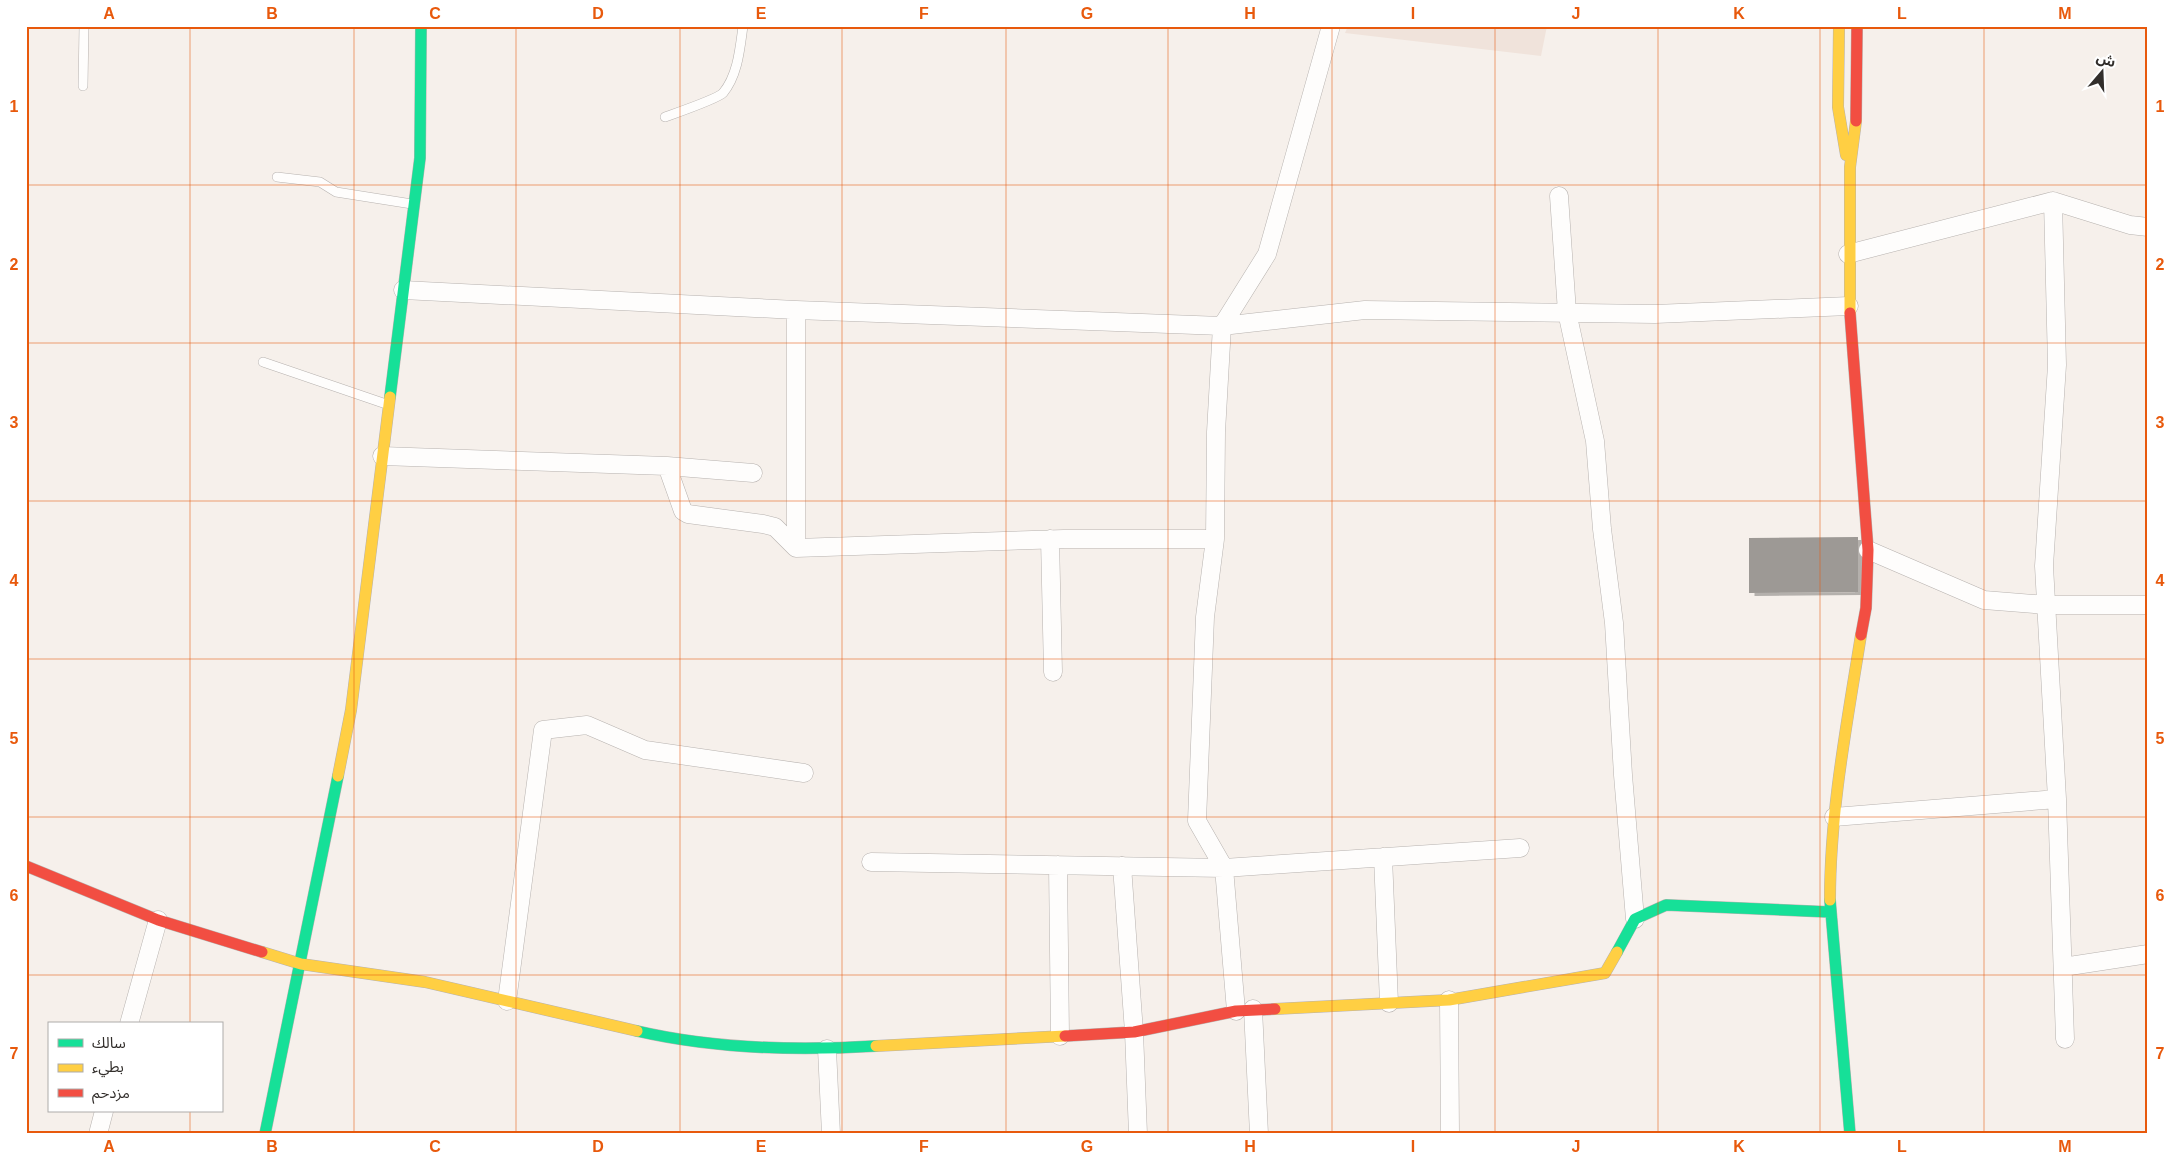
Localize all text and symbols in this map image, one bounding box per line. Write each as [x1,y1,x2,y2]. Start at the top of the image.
text: A [103,5,115,22]
text: B [266,5,278,22]
text: C [429,5,441,22]
text: D [592,5,604,22]
text: E [756,5,767,22]
text: F [919,5,929,22]
text: G [1081,5,1093,22]
text: H [1244,5,1256,22]
text: I [1411,5,1415,22]
text: J [1572,5,1580,22]
text: K [1733,5,1745,22]
text: L [1897,5,1907,22]
text: M [2058,5,2072,22]
north arrow [2076,48,2126,98]
text: ش [2095,49,2118,70]
text: 1 [10,98,19,115]
text: 1 [2156,98,2165,115]
text: 2 [10,256,19,273]
text: 2 [2156,256,2165,273]
text: 3 [10,414,19,431]
text: 3 [2156,414,2165,431]
text: 4 [10,572,19,589]
text: 4 [2156,572,2165,589]
text: 5 [10,730,19,747]
text: 5 [2156,730,2165,747]
text: 6 [10,887,19,904]
text: 6 [2156,887,2165,904]
legend [48,1022,222,1112]
text: سالك [92,1034,126,1051]
text: 7 [10,1045,19,1062]
text: 7 [2156,1045,2165,1062]
text: بطيء [92,1058,124,1078]
text: مزدحم [92,1084,130,1104]
text: A [103,1138,115,1155]
text: B [266,1138,278,1155]
text: C [429,1138,441,1155]
text: D [592,1138,604,1155]
text: E [756,1138,767,1155]
text: F [919,1138,929,1155]
text: G [1081,1138,1093,1155]
text: H [1244,1138,1256,1155]
text: I [1411,1138,1415,1155]
text: J [1572,1138,1580,1155]
text: K [1733,1138,1745,1155]
text: L [1897,1138,1907,1155]
text: M [2058,1138,2072,1155]

